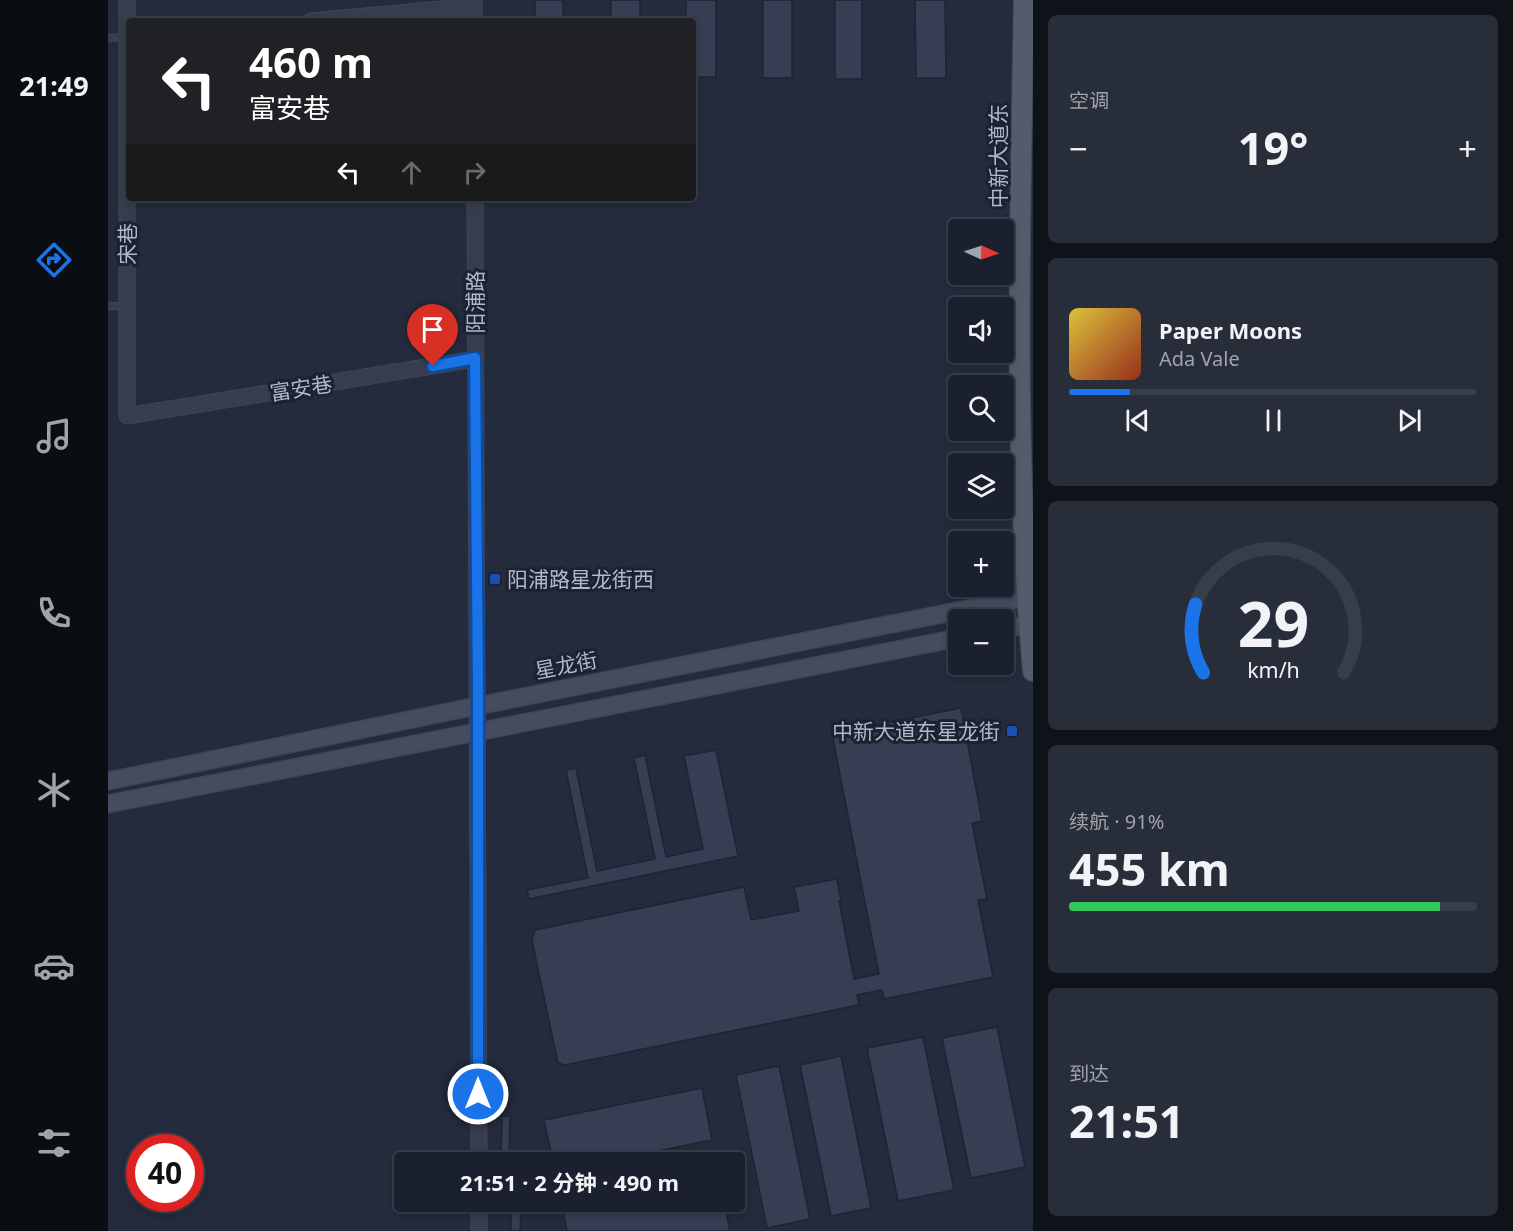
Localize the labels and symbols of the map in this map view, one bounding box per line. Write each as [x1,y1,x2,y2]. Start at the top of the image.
street label: 中新大道东 [984,104,1012,209]
north arrow [948,219,1014,285]
street label: 宋巷 [113,223,141,265]
street label: 阳浦路 [461,271,489,334]
pin [407,304,458,366]
street label: 富安巷 [268,369,334,407]
place label: 阳浦路星龙街西 [507,565,654,593]
marker: 阳浦路星龙街西 [488,572,502,586]
street label: 星龙街 [532,645,600,685]
place label: 中新大道东星龙街 [832,717,1000,745]
marker: 中新大道东星龙街 [1005,724,1019,738]
position arrow [446,1062,510,1126]
speed limit sign: 40 [126,1134,204,1212]

